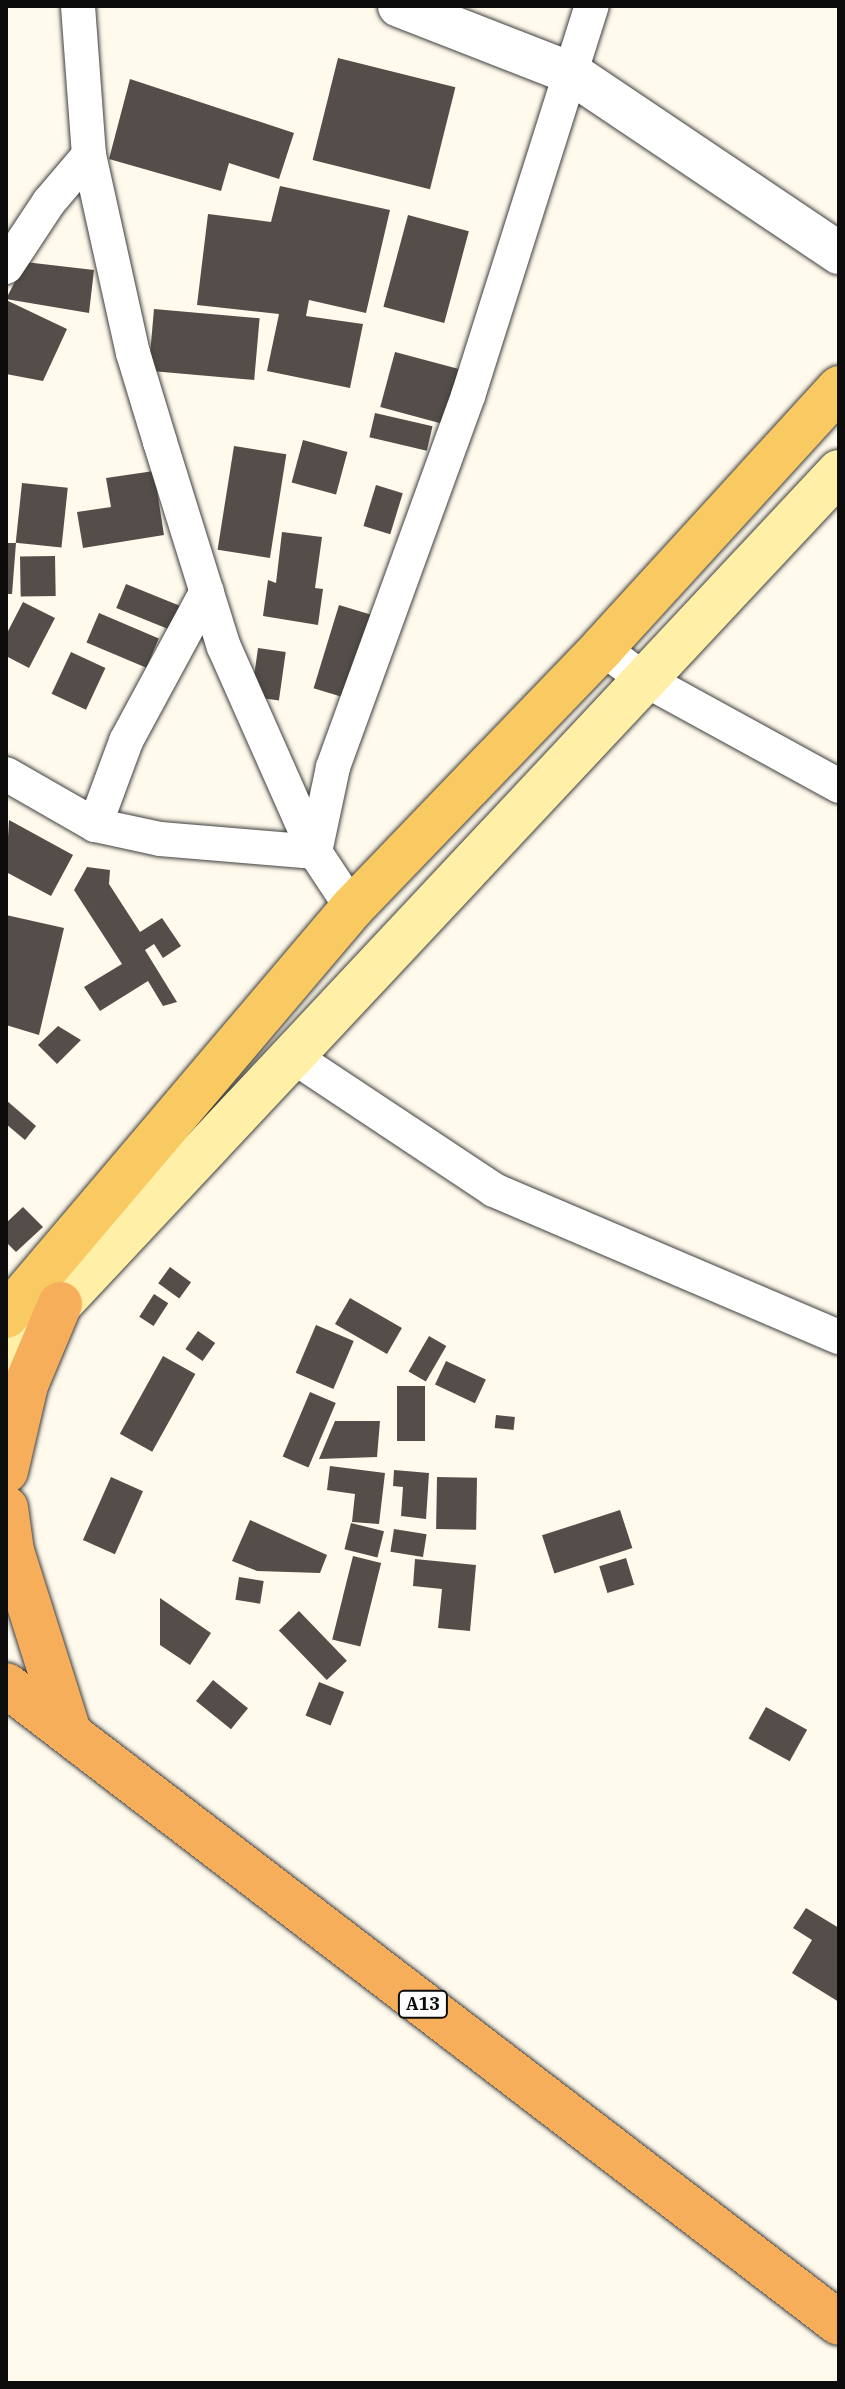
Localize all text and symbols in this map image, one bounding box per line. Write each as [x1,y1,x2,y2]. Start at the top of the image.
road number: A13 [397,1990,449,2018]

